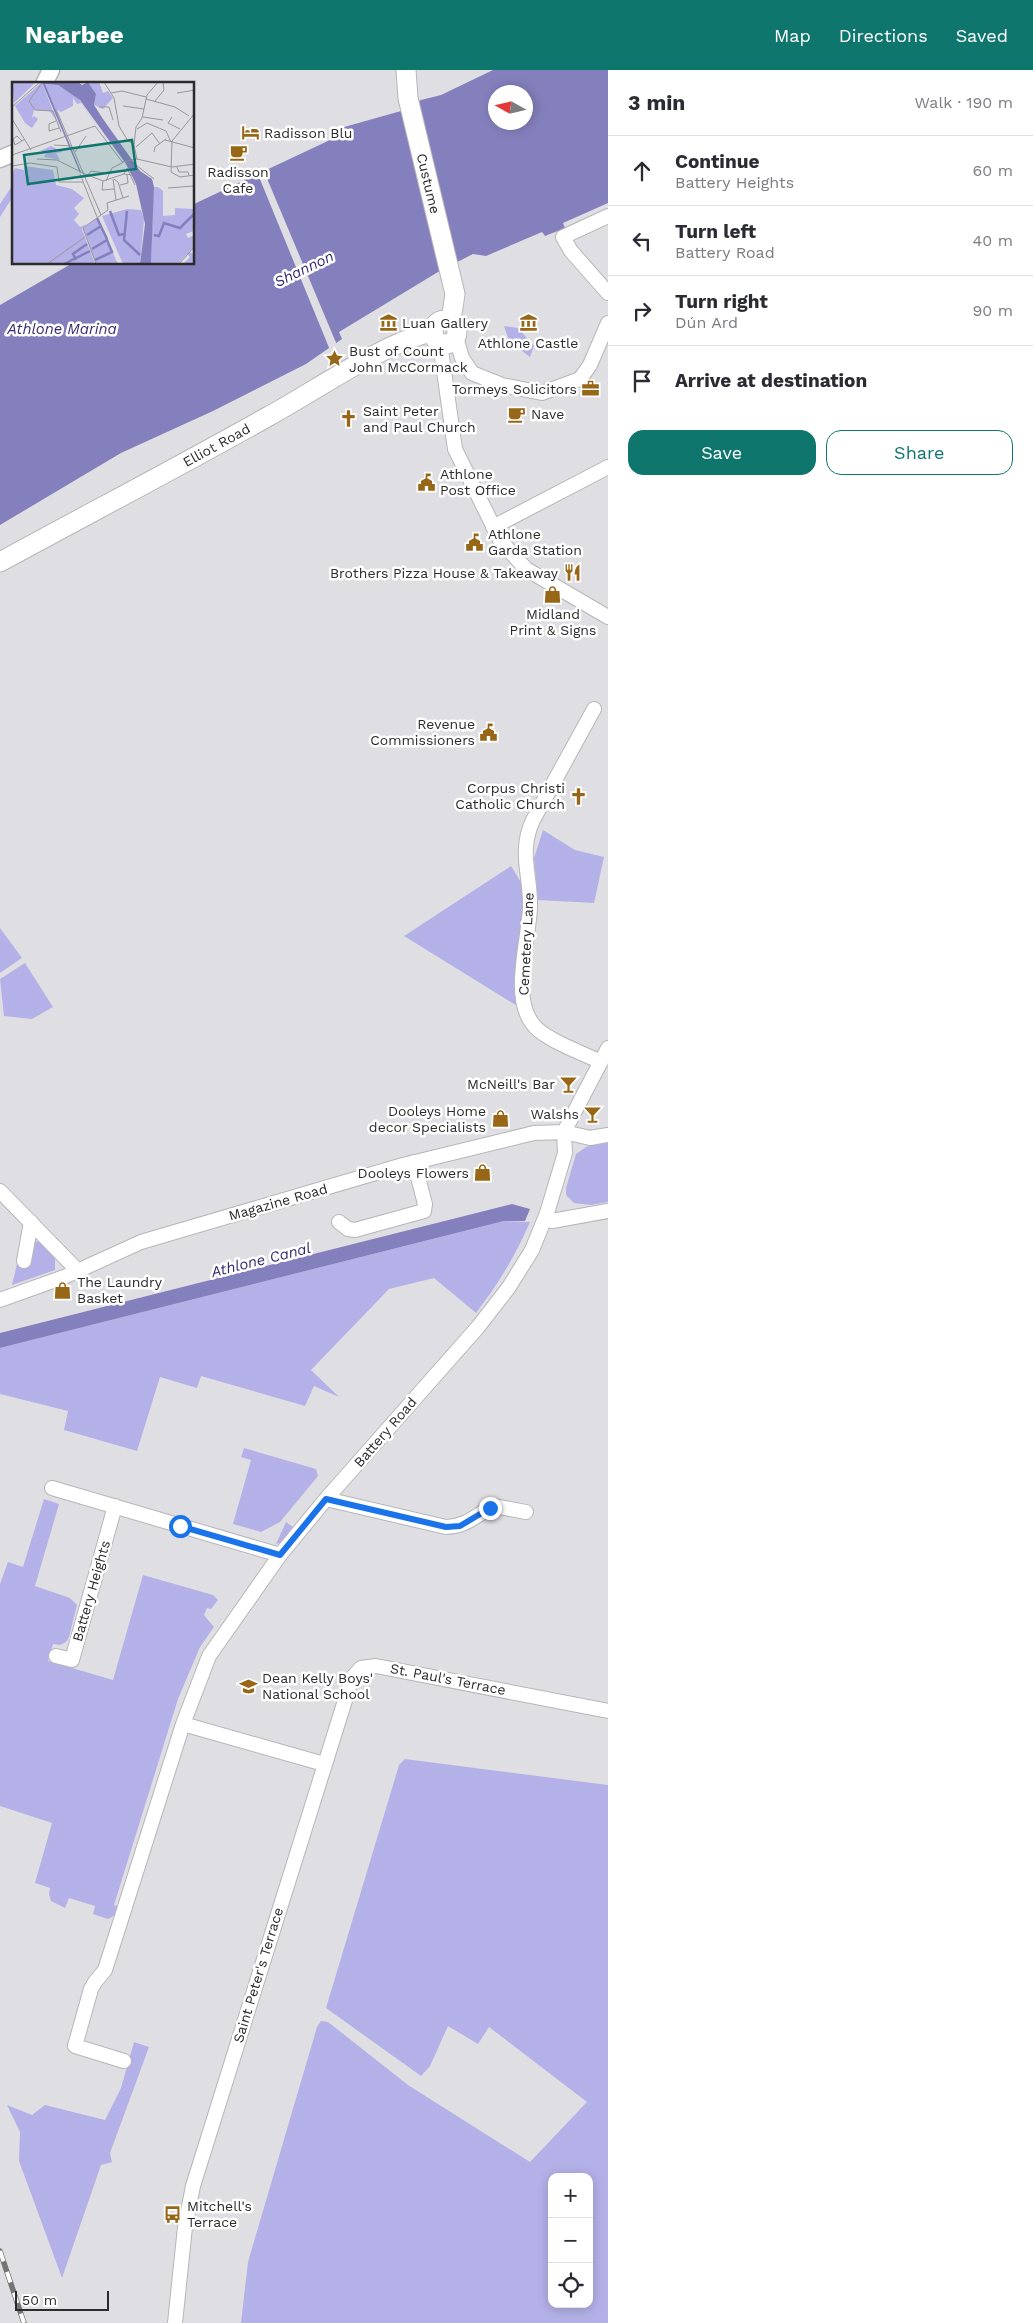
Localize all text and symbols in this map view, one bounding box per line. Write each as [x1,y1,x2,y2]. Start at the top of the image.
text: Nearbee [25,21,124,49]
text: Map [774,25,811,46]
text: Directions [839,25,928,46]
text: Saved [956,25,1008,46]
inset map [12,82,195,265]
north arrow [488,85,533,130]
text: 3 min [628,90,685,115]
text: Walk · 190 m [915,93,1013,112]
hotel icon: Radisson Blu [240,123,260,143]
place label: Radisson Blu [264,125,352,141]
cafe icon: Radisson Cafe [228,142,248,162]
text: Continue [675,150,759,173]
street label: Custume [414,152,443,215]
icon: ahead [628,157,656,185]
text: 60 m [973,161,1013,180]
place label: Radisson Cafe [207,164,269,196]
text: Battery Heights [675,173,794,192]
text: Turn left [675,220,756,243]
icon: left [628,227,656,255]
text: 40 m [973,231,1013,250]
text: Battery Road [675,243,775,262]
water label: Shannon [271,247,337,291]
text: Turn right [675,290,768,313]
icon: right [628,297,656,325]
text: 90 m [972,301,1013,320]
museum icon: Luan Gallery [378,313,398,333]
museum icon: Athlone Castle [518,313,538,333]
text: Dún Ard [675,313,738,332]
place label: Luan Gallery [402,315,489,331]
water label: Athlone Marina [6,320,117,338]
place label: Athlone Castle [478,335,578,351]
place label: Bust of Count John McCormack [349,343,468,375]
place icon: Bust of Count John McCormack [325,349,345,369]
icon: arrive [628,367,656,395]
text: Arrive at destination [675,369,867,392]
office icon: Tormeys Solicitors [581,379,601,399]
place label: Tormeys Solicitors [452,381,577,397]
place label: Saint Peter and Paul Church [363,403,476,435]
cafe icon: Nave [507,404,527,424]
place label: Nave [531,406,564,422]
church icon: Saint Peter and Paul Church [339,409,359,429]
street label: Elliot Road [180,420,253,470]
button: Save [628,430,816,475]
button: Share [826,430,1013,475]
place label: Athlone Post Office [440,466,516,498]
public building icon: Athlone Post Office [416,472,436,492]
place label: Athlone Garda Station [488,526,582,558]
public building icon: Athlone Garda Station [464,532,484,552]
restaurant icon: Brothers Pizza House & Takeaway [562,563,582,583]
place label: Brothers Pizza House & Takeaway [330,565,559,581]
shop icon: Midland Print & Signs [543,584,563,604]
place label: Midland Print & Signs [510,606,596,638]
place label: Revenue Commissioners [370,716,475,748]
public building icon: Revenue Commissioners [479,722,499,742]
place label: Corpus Christi Catholic Church [455,780,565,812]
church icon: Corpus Christi Catholic Church [569,786,589,806]
street label: Cemetery Lane [515,892,537,996]
bar icon: McNeill's Bar [559,1074,579,1094]
place label: McNeill's Bar [467,1076,555,1092]
place label: Dooleys Home decor Specialists [369,1103,486,1135]
bar icon: Walshs [583,1104,603,1124]
place label: Walshs [530,1106,579,1122]
shop icon: Dooleys Home decor Specialists [490,1109,510,1129]
shop icon: Dooleys Flowers [473,1163,493,1183]
place label: Dooleys Flowers [358,1165,469,1181]
street label: Magazine Road [227,1180,329,1224]
water label: Athlone Canal [208,1239,313,1281]
place label: The Laundry Basket [77,1274,163,1306]
shop icon: The Laundry Basket [53,1280,73,1300]
street label: Battery Road [350,1394,420,1470]
route end [479,1497,502,1520]
route start [169,1515,192,1538]
street label: Battery Heights [69,1539,113,1643]
street label: St. Paul's Terrace [389,1660,507,1698]
place label: Dean Kelly Boys' National School [262,1670,373,1702]
school or university icon: Dean Kelly Boys' National School [238,1676,258,1696]
street label: Saint Peter's Terrace [230,1905,286,2045]
map controls [548,2173,593,2308]
button: + [548,2173,593,2218]
place label: Mitchell's Terrace [187,2198,252,2230]
bus stop icon: Mitchell's Terrace [163,2204,183,2224]
button: − [548,2218,593,2263]
button: locate [548,2263,593,2308]
scale bar [15,2288,109,2311]
text: 50 m [22,2292,57,2308]

